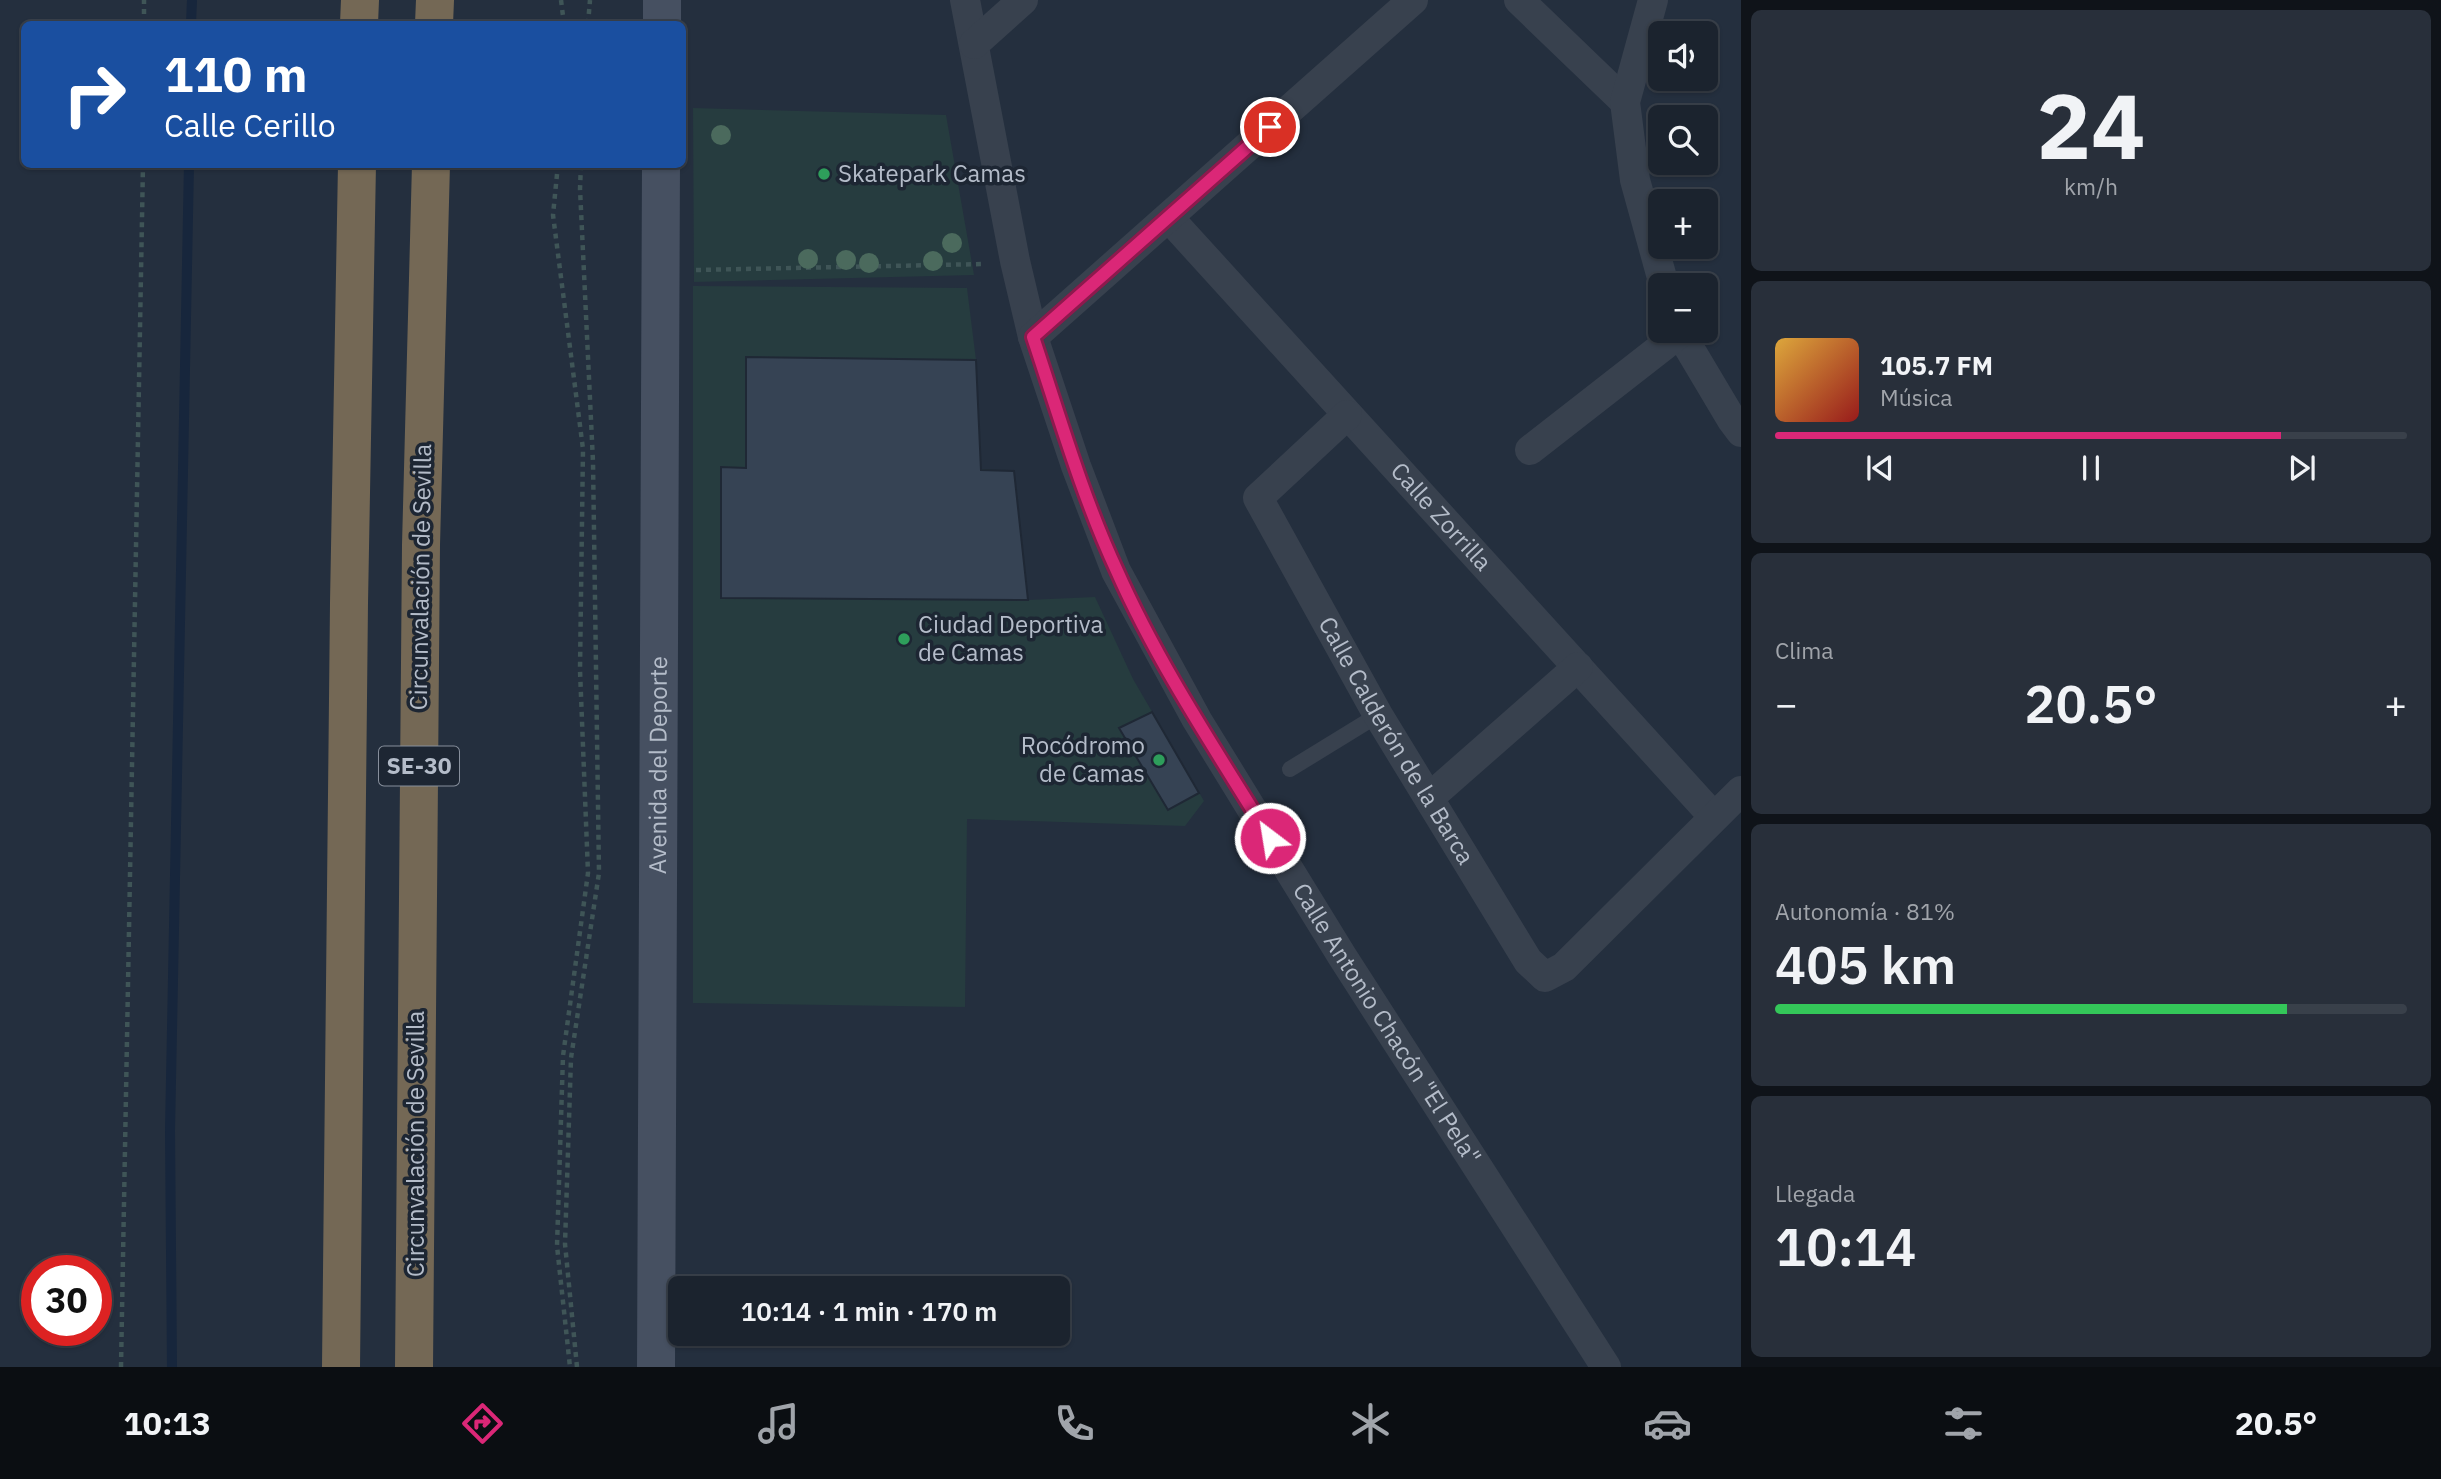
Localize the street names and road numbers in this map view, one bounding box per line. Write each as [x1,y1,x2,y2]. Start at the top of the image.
street label: Circunvalación de Sevilla [402,443,438,711]
street label: Calle Zorrilla [1384,455,1499,577]
street label: Calle Calderón de la Barca [1312,611,1482,870]
street label: Avenida del Deporte [641,656,674,874]
road number: SE-30 [379,746,459,786]
street label: Calle Antonio Chacón "El Pela" [1286,877,1489,1170]
street label: Circunvalación de Sevilla [399,1011,431,1277]

